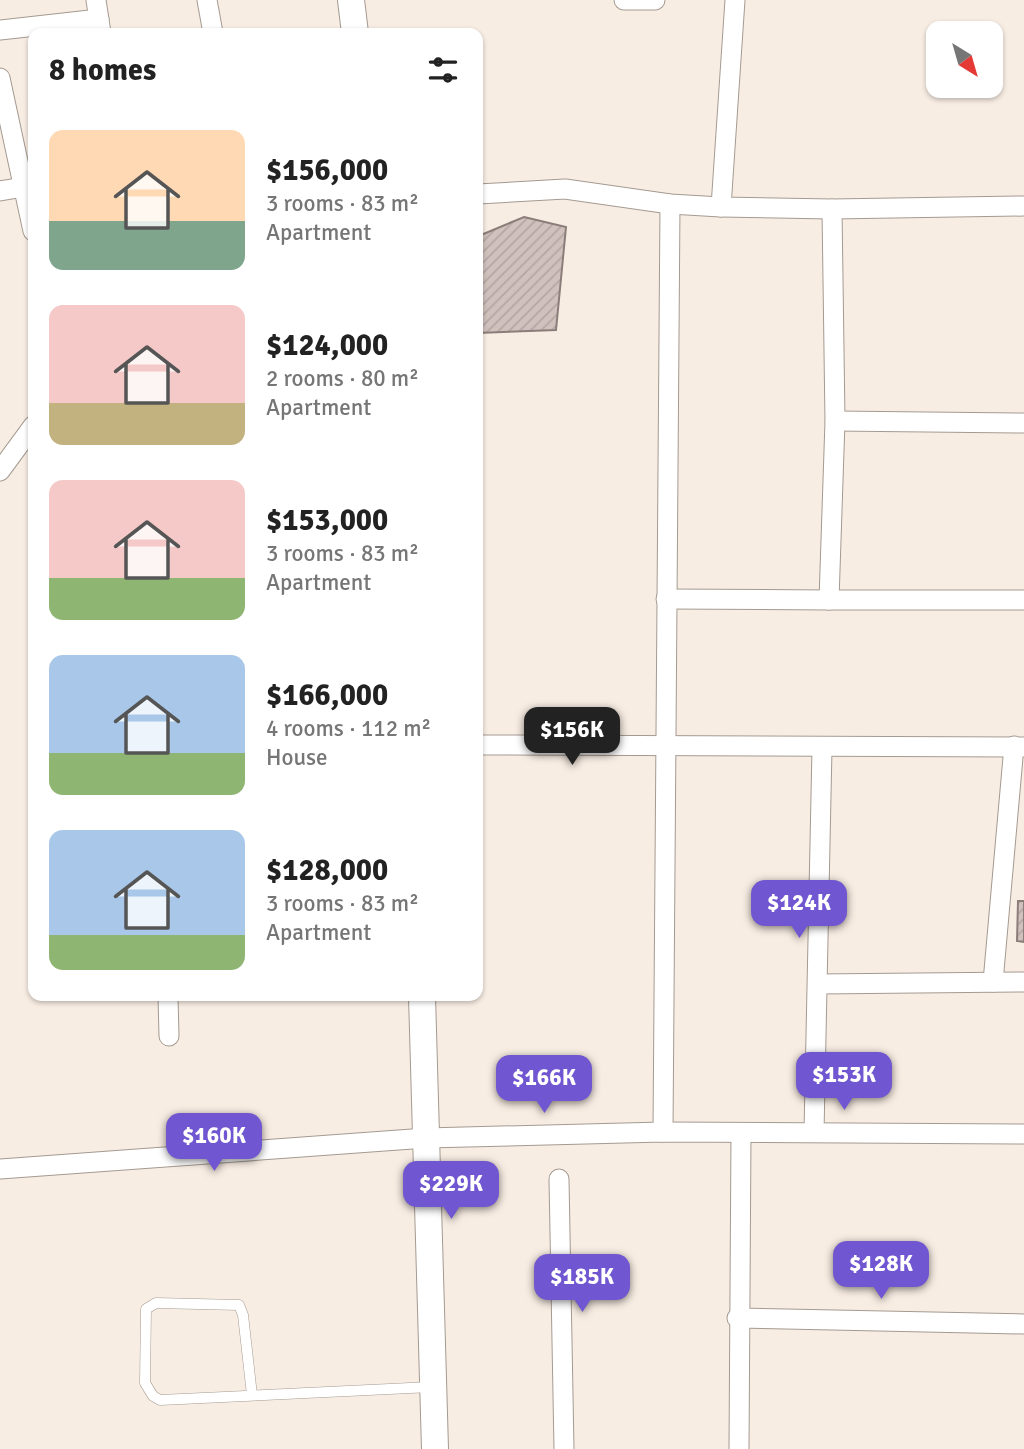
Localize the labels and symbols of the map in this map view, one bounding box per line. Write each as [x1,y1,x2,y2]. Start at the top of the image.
north arrow [926,21,1003,98]
pin: $156K [523,708,621,767]
pin: $124K [750,880,848,940]
pin: $153K [795,1052,893,1112]
pin: $166K [495,1056,593,1115]
pin: $160K [165,1114,263,1173]
pin: $229K [402,1162,500,1221]
pin: $128K [832,1242,930,1301]
pin: $185K [533,1254,631,1314]

